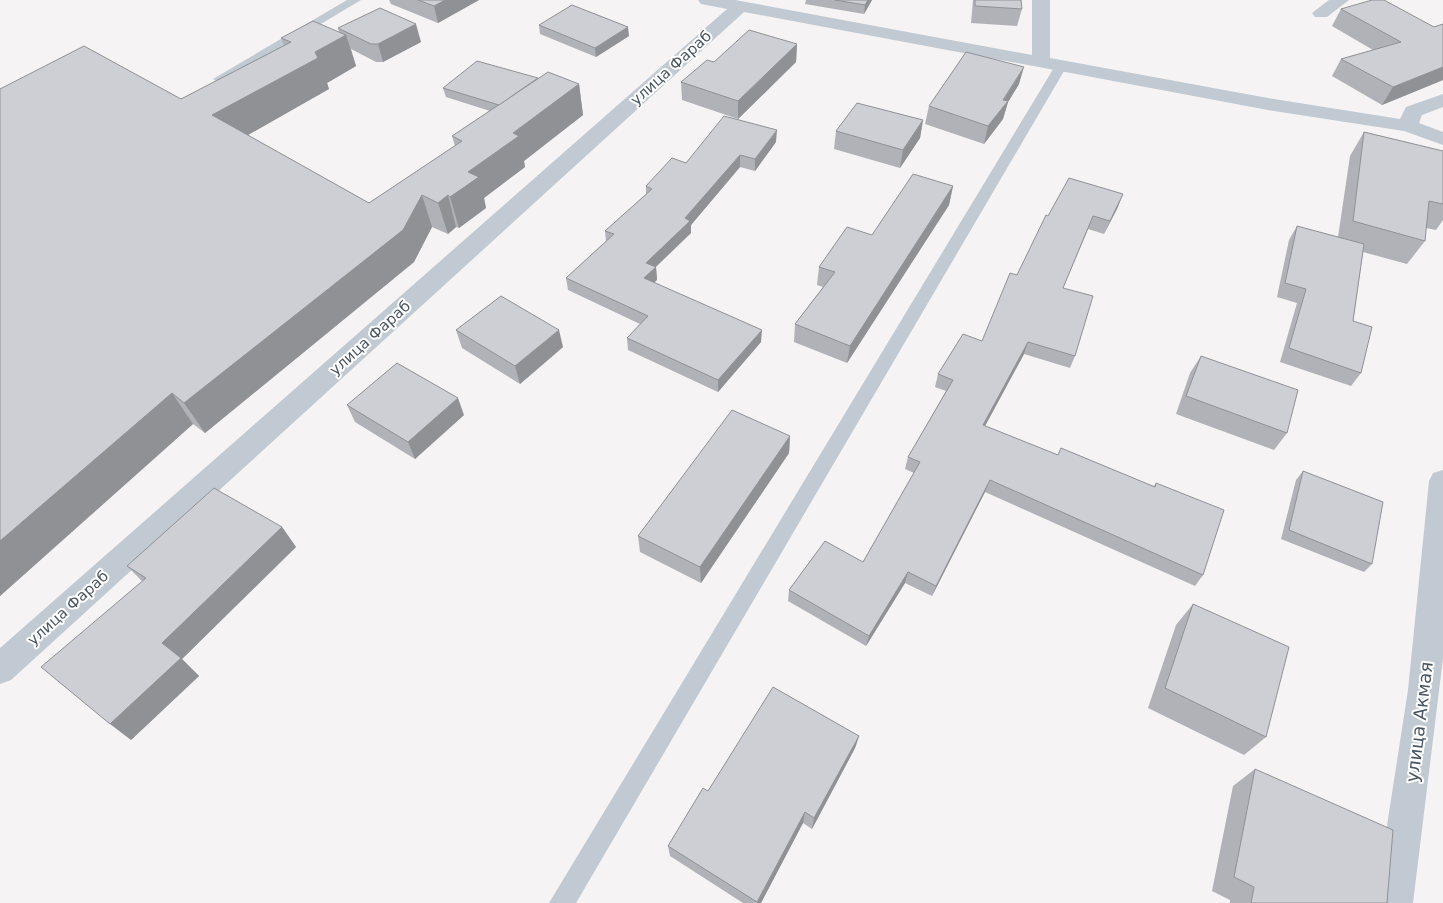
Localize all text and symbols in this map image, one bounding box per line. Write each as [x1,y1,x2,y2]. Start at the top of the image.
street label: улица Фараб [627,27,715,109]
street label: улица Фараб [326,297,414,379]
street label: улица Фараб [24,567,112,649]
street label: улица Акмая [1401,660,1437,784]

